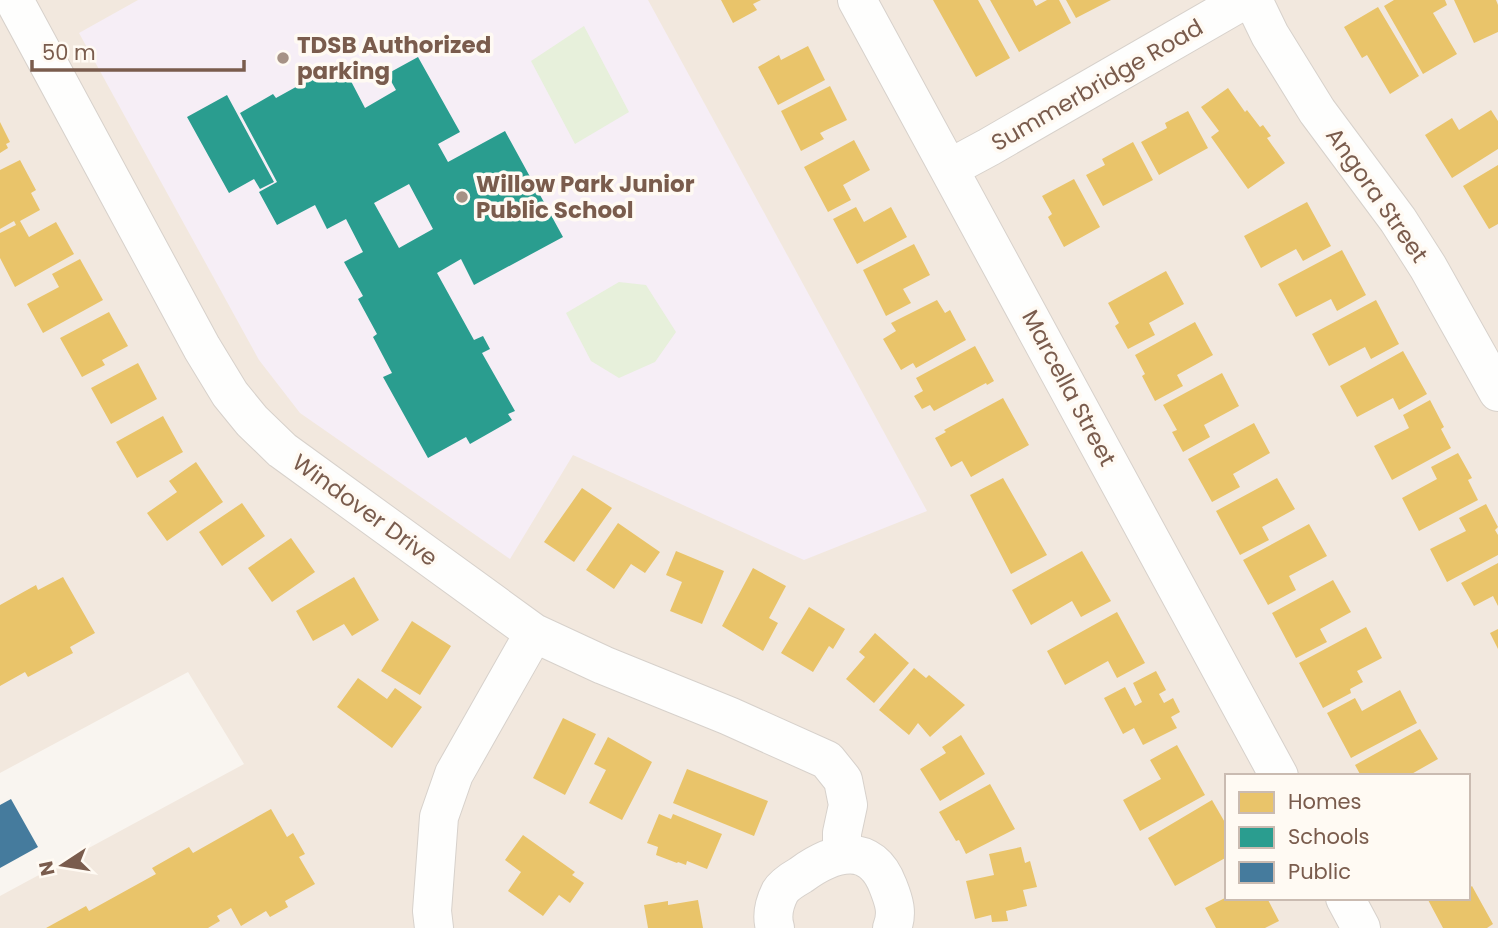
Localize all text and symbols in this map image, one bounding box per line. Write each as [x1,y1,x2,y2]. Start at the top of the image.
street label: Summerbridge Road [985,11,1209,159]
scale bar [32,28,243,72]
place label: TDSB Authorized parking [297,29,491,87]
text: 50 m [42,38,96,67]
marker: TDSB Authorized parking [275,50,291,66]
street label: Angora Street [1319,121,1435,269]
place label: Willow Park Junior Public School [476,168,695,226]
marker: Willow Park Junior Public School [454,189,470,205]
street label: Marcella Street [1014,304,1124,472]
street label: Windover Drive [286,446,444,574]
legend [1225,774,1470,900]
text: Homes [1288,787,1362,816]
text: Schools [1288,822,1370,851]
north arrow [28,830,98,900]
text: Public [1288,857,1351,886]
text: N [32,859,62,878]

